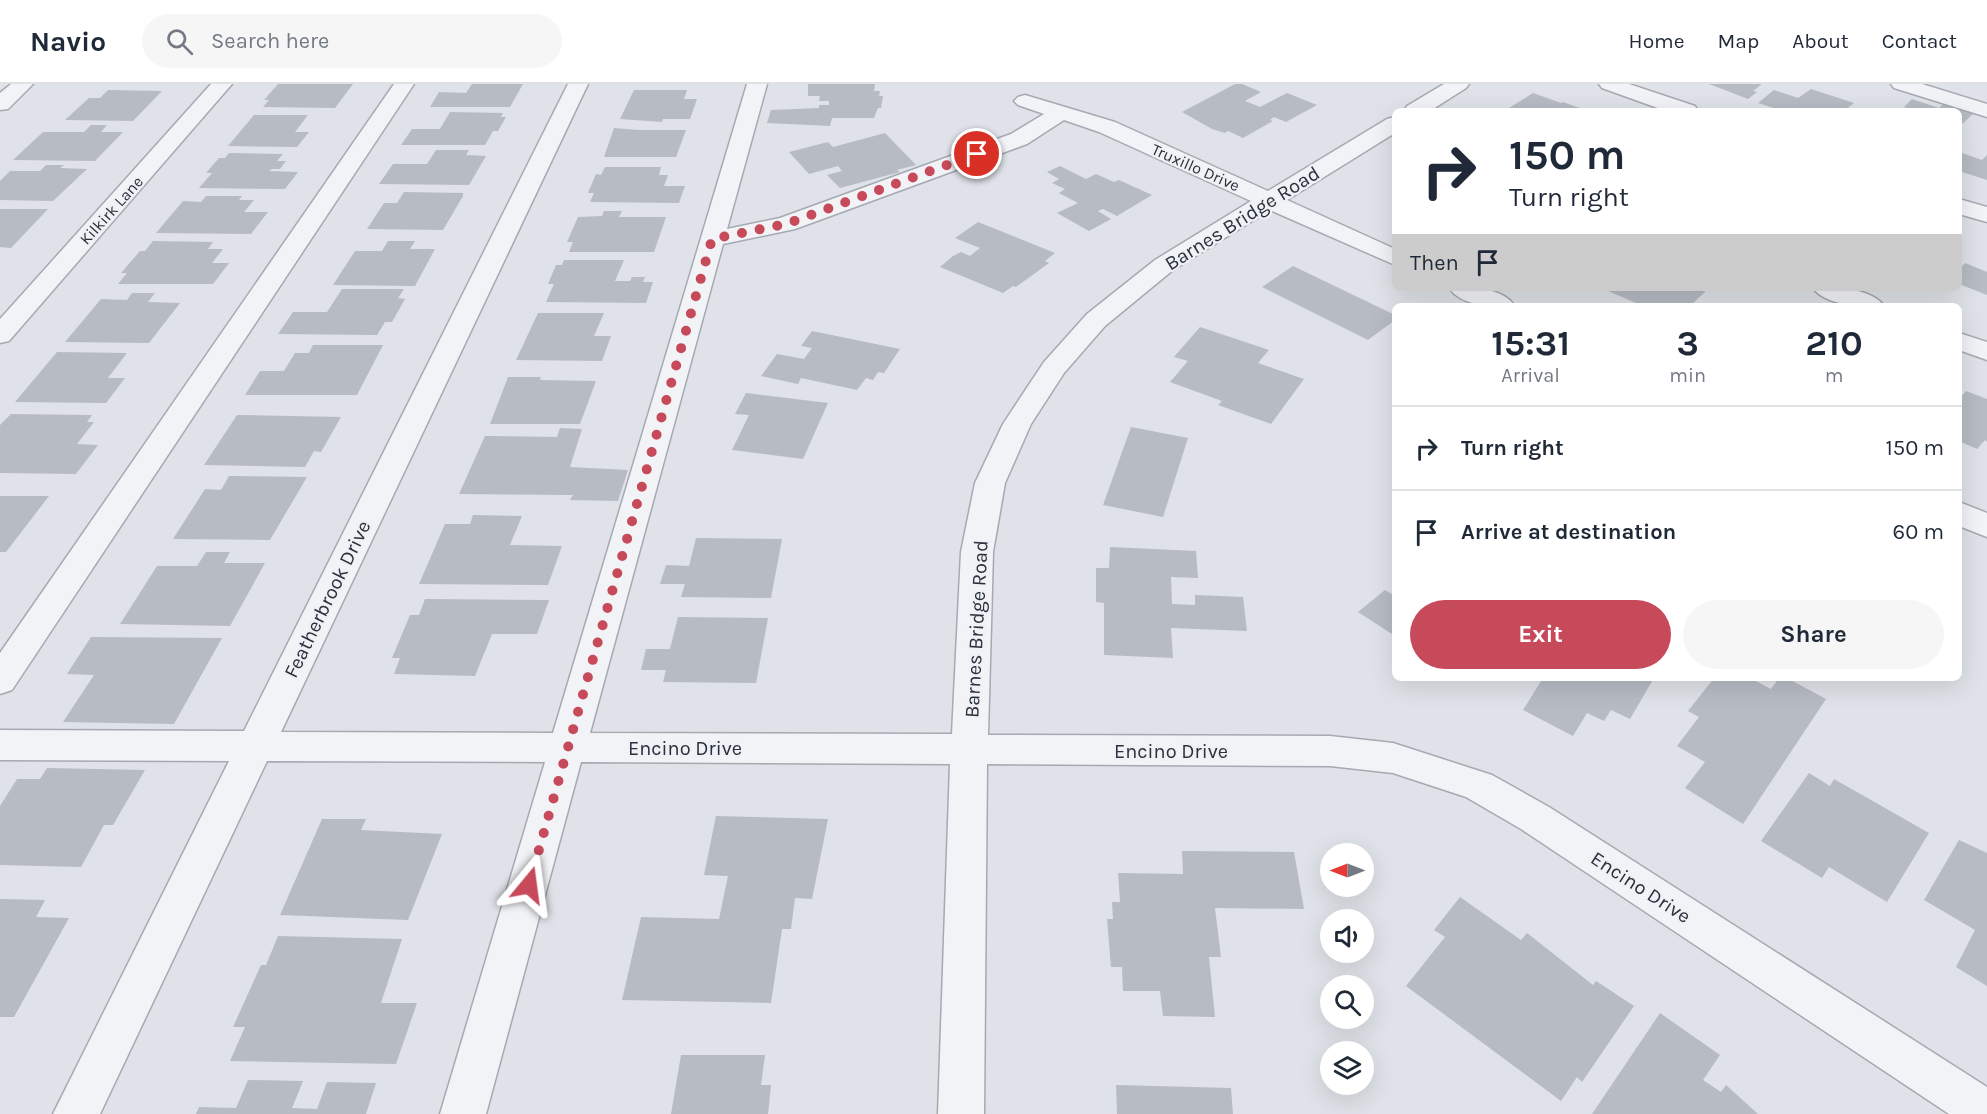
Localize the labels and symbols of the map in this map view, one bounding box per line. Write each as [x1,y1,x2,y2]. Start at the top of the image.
pin [951,128,1002,179]
street label: Truxillo Drive [1149,140,1243,195]
street label: Barnes Bridge Road [1161,161,1324,275]
street label: Kilkirk Lane [76,172,147,248]
street label: Featherbrook Drive [279,517,375,682]
street label: Barnes Bridge Road [960,539,993,719]
street label: Encino Drive [628,737,742,760]
street label: Encino Drive [1114,740,1228,763]
north arrow [1320,843,1374,897]
street label: Encino Drive [1587,847,1695,928]
position arrow [497,853,561,917]

